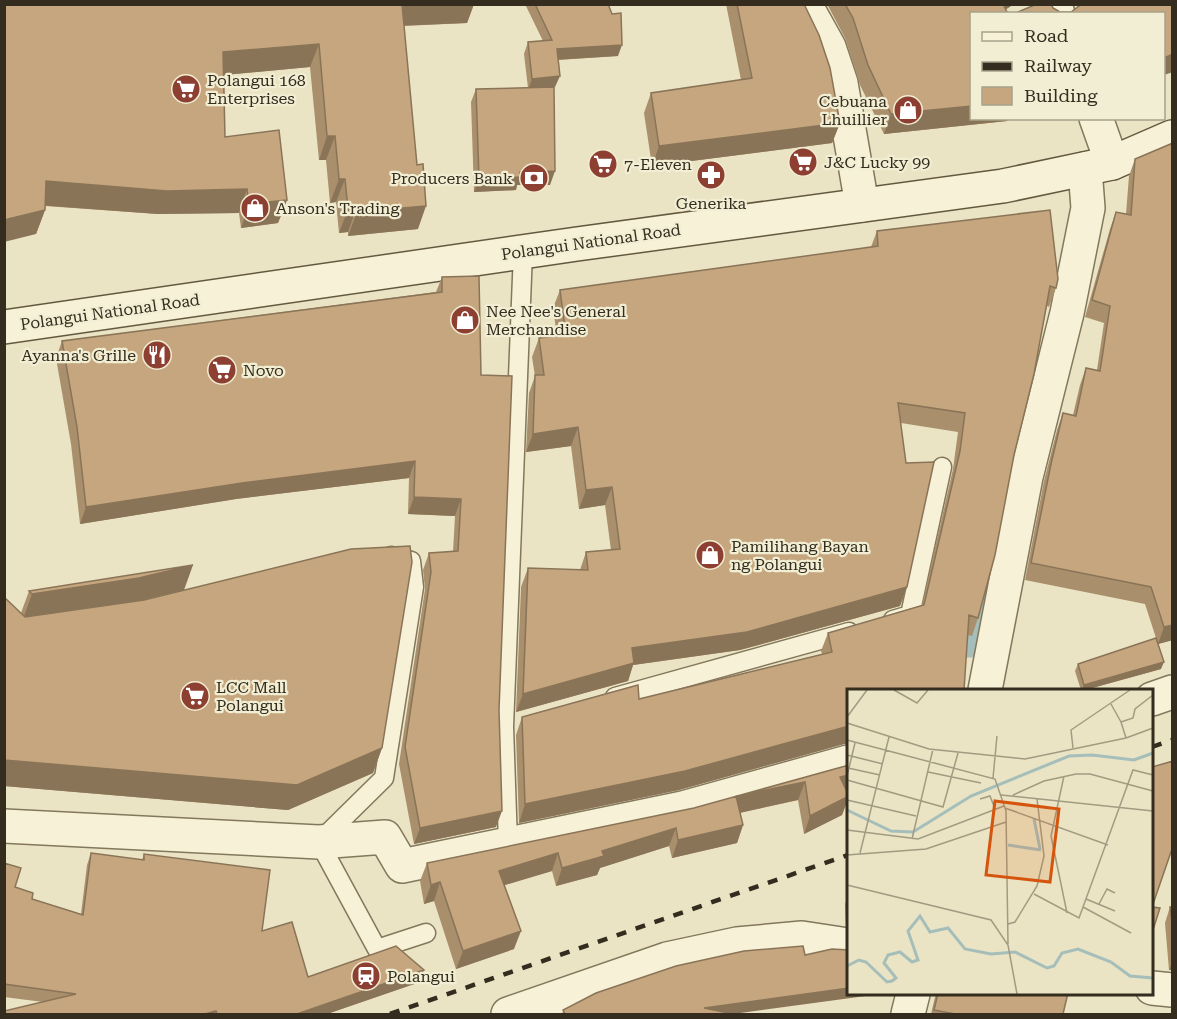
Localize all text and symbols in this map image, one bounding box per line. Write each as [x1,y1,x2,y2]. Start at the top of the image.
legend [970,12,1165,120]
text: Road [1024,25,1069,46]
text: Railway [1024,55,1092,76]
place label: Polangui 168 Enterprises [207,71,306,108]
supermarket icon: Polangui 168 Enterprises [170,73,202,105]
text: Building [1024,85,1098,106]
place label: Cebuana Lhuillier [819,92,887,129]
shop icon: Cebuana Lhuillier [892,94,924,126]
supermarket icon: J&C Lucky 99 [787,146,819,178]
supermarket icon: 7-Eleven [587,148,619,180]
place label: J&C Lucky 99 [824,153,930,172]
place label: 7-Eleven [624,155,692,174]
pharmacy icon: Generika [695,159,727,191]
bank icon: Producers Bank [518,162,550,194]
place label: Producers Bank [391,169,513,188]
shop icon: Anson's Trading [239,192,271,224]
place label: Generika [676,194,747,213]
place label: Anson's Trading [276,199,400,218]
street label: Polangui National Road [500,220,682,264]
street label: Polangui National Road [19,290,201,334]
place label: Nee Nee's General Merchandise [486,302,626,339]
shop icon: Nee Nee's General Merchandise [449,304,481,336]
restaurant icon: Ayanna's Grille [141,339,173,371]
place label: Ayanna's Grille [22,346,136,365]
supermarket icon: Novo [206,354,238,386]
place label: Novo [243,361,284,380]
place label: Pamilihang Bayan ng Polangui [731,537,869,574]
shop icon: Pamilihang Bayan ng Polangui [694,539,726,571]
place label: LCC Mall Polangui [216,678,287,715]
supermarket icon: LCC Mall Polangui [179,680,211,712]
inset map [847,689,1153,995]
station icon: Polangui [350,960,382,992]
place label: Polangui [387,967,455,986]

